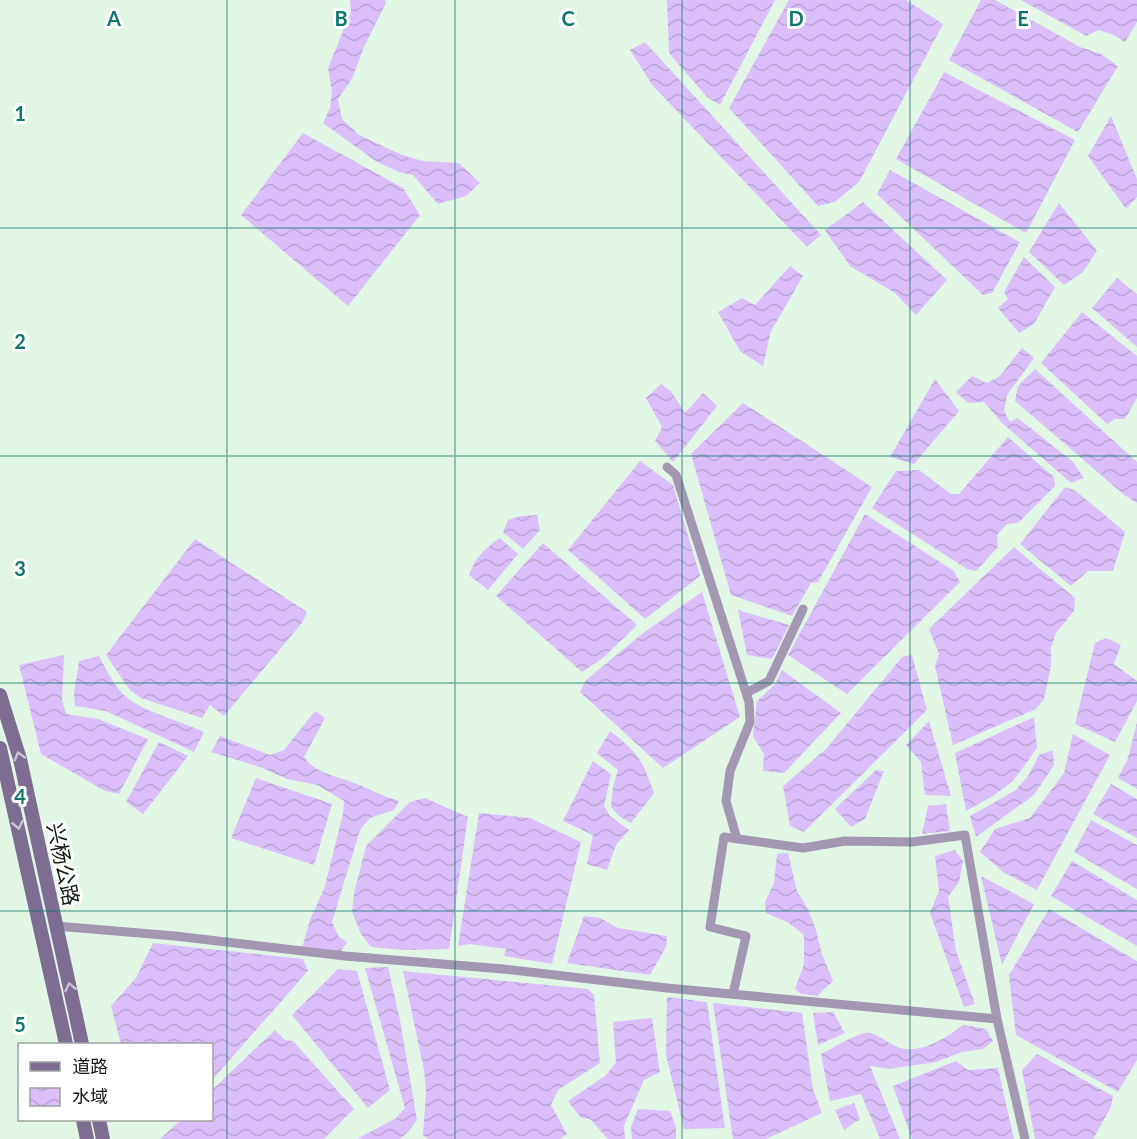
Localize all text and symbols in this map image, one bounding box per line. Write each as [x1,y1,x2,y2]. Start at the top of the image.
text: A [106,6,121,30]
text: B [334,6,348,30]
text: C [561,6,575,30]
text: D [788,6,804,30]
text: E [1017,6,1029,30]
text: 1 [14,101,26,125]
text: 2 [14,329,26,353]
text: 3 [14,556,26,580]
one-way arrow [14,751,26,762]
text: 4 [14,784,26,808]
one-way arrow [11,820,24,830]
street label: 兴杨公路 [43,820,85,908]
one-way arrow [64,983,77,993]
text: 5 [14,1012,26,1036]
legend [18,1043,213,1121]
text: 道路 [72,1055,108,1077]
text: 水域 [72,1085,108,1107]

